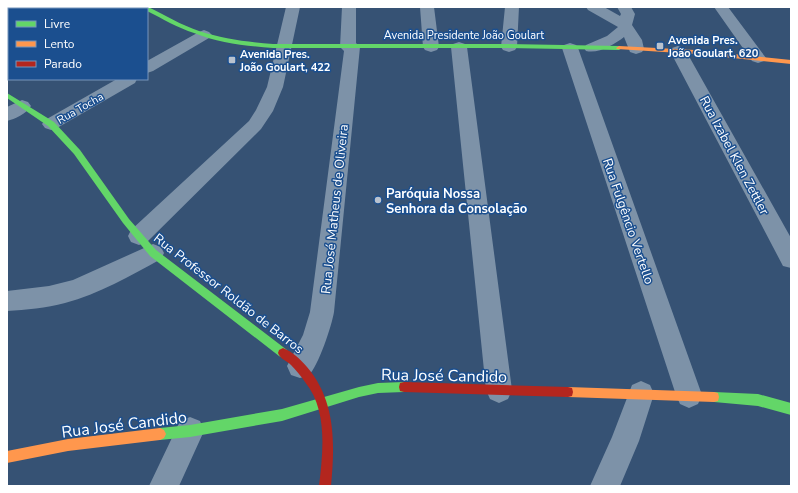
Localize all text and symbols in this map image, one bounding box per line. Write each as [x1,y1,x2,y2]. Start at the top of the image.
legend [8,8,148,80]
text: Livre [44,16,70,32]
street label: Avenida Presidente João Goulart [384,28,544,43]
place label: Avenida Pres. João Goulart, 620 [667,33,759,61]
text: Lento [44,36,75,52]
marker: Avenida Pres. João Goulart, 620 [655,41,665,51]
place label: Avenida Pres. João Goulart, 422 [239,47,331,75]
marker: Avenida Pres. João Goulart, 422 [227,55,237,65]
text: Parado [44,56,82,72]
street label: Rua Tocha [54,89,106,128]
street label: Rua Izabel Klen Zettler [695,93,773,218]
street label: Rua José Matheus de Oliveira [317,123,353,295]
street label: Rua Fulgêncio Vertello [598,156,658,287]
place label: Paróquia Nossa Senhora da Consolação [386,185,527,218]
marker: Paróquia Nossa Senhora da Consolação [373,195,383,205]
street label: Rua Professor Roldão de Barros [150,230,307,358]
street label: Rua José Candido [381,364,507,388]
street label: Rua José Candido [60,406,188,444]

